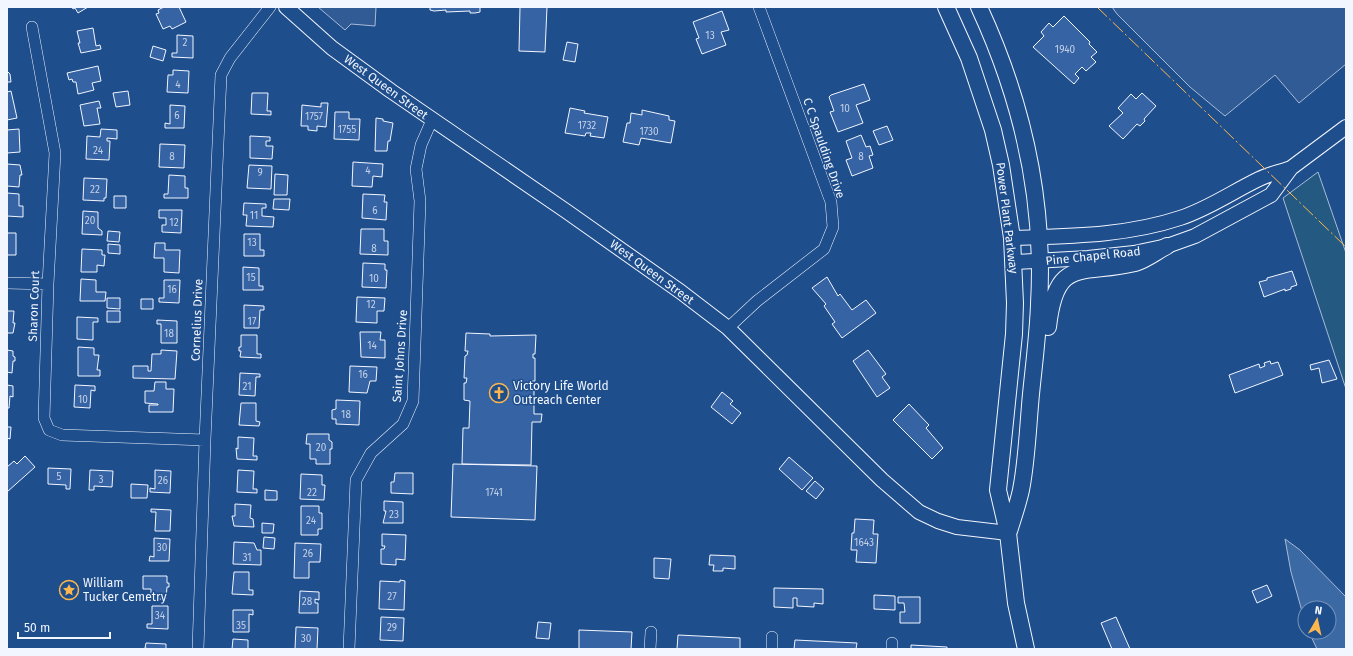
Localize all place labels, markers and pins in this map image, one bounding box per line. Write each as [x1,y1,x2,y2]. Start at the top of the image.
place label: Victory Life World Outreach Center [513,379,609,407]
church icon: Victory Life World Outreach Center [488,382,510,404]
place label: William Tucker Cemetry [83,576,167,604]
place icon: William Tucker Cemetry [58,579,80,601]

